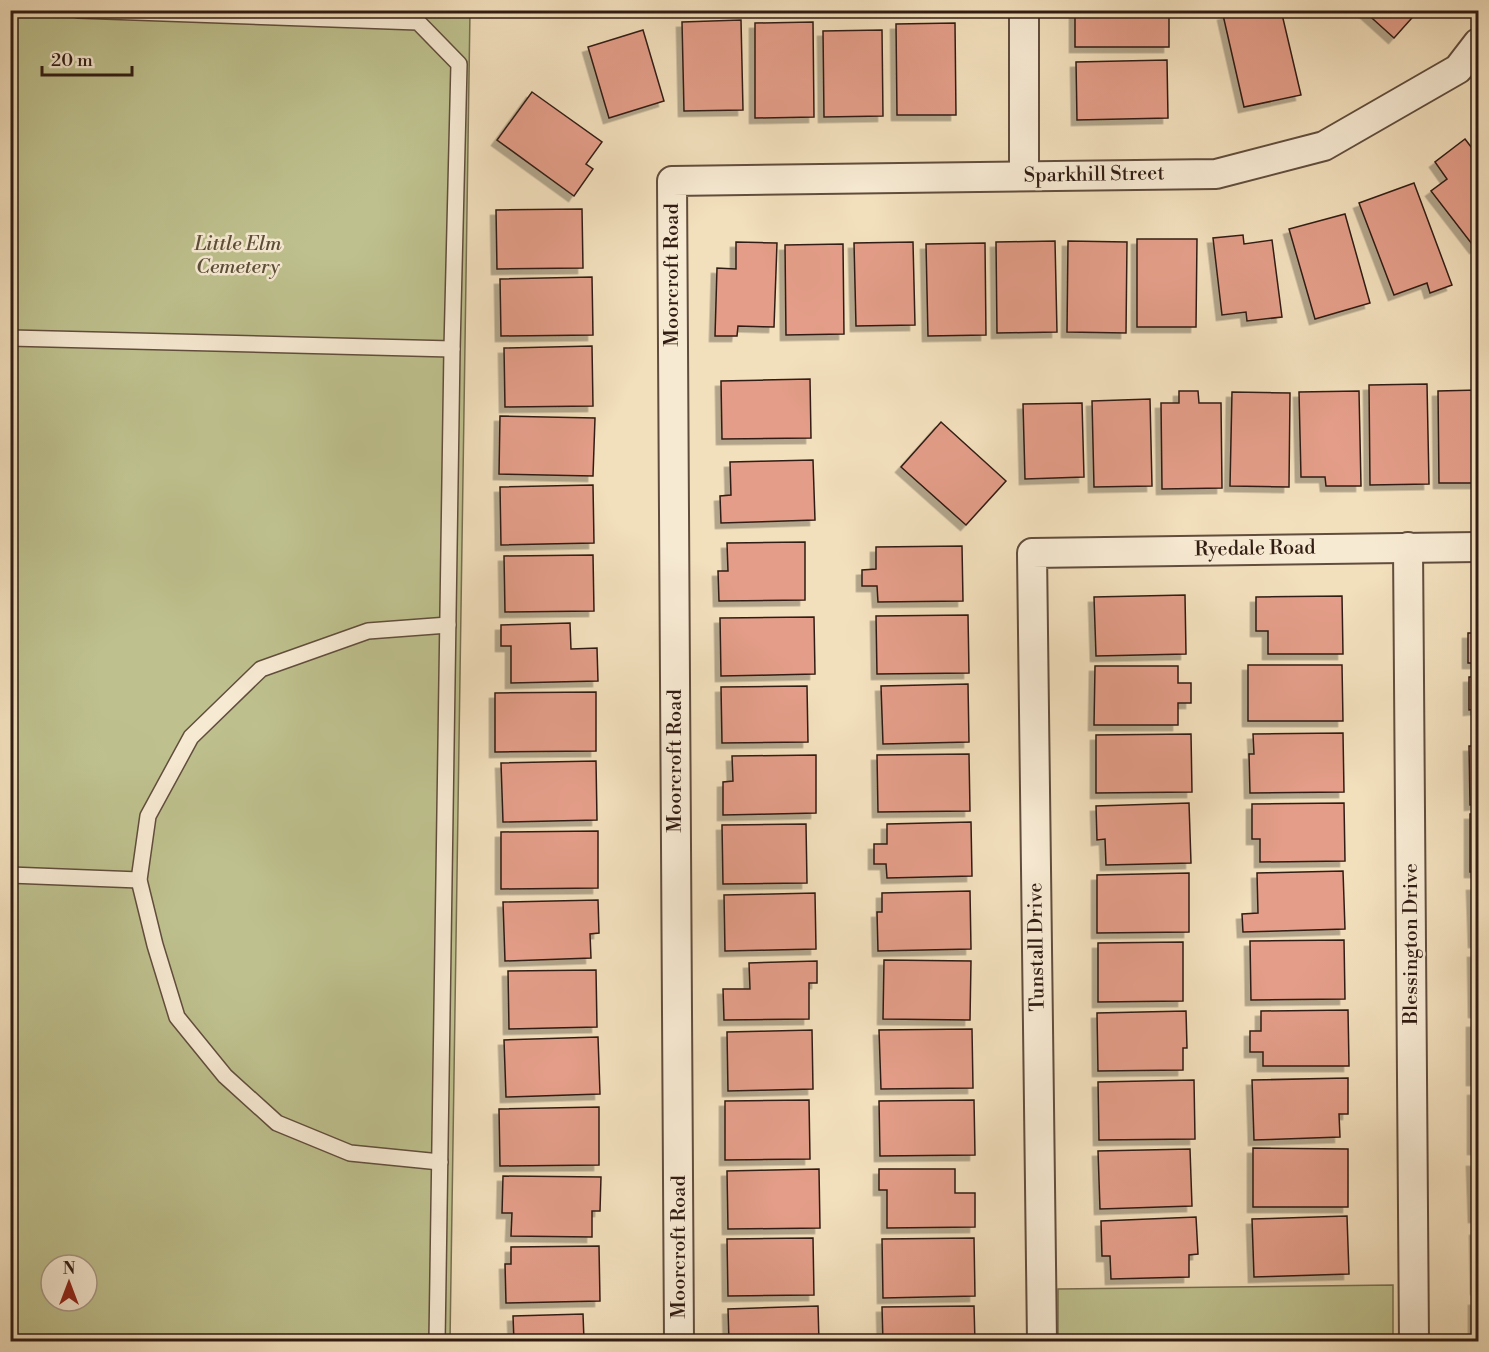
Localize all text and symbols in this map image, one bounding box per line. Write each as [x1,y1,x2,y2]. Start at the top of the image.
scale bar [42,39,132,77]
text: 20 m [51,49,93,72]
street label: Sparkhill Street [1023,161,1165,189]
street label: Moorcroft Road [660,203,685,347]
park label: Little Elm Cemetery [193,232,282,280]
street label: Ryedale Road [1194,535,1316,563]
street label: Moorcroft Road [663,689,688,833]
street label: Blessington Drive [1399,863,1424,1026]
street label: Tunstall Drive [1023,882,1051,1012]
street label: Moorcroft Road [667,1175,692,1319]
north arrow [39,1253,99,1313]
text: N [63,1259,76,1279]

